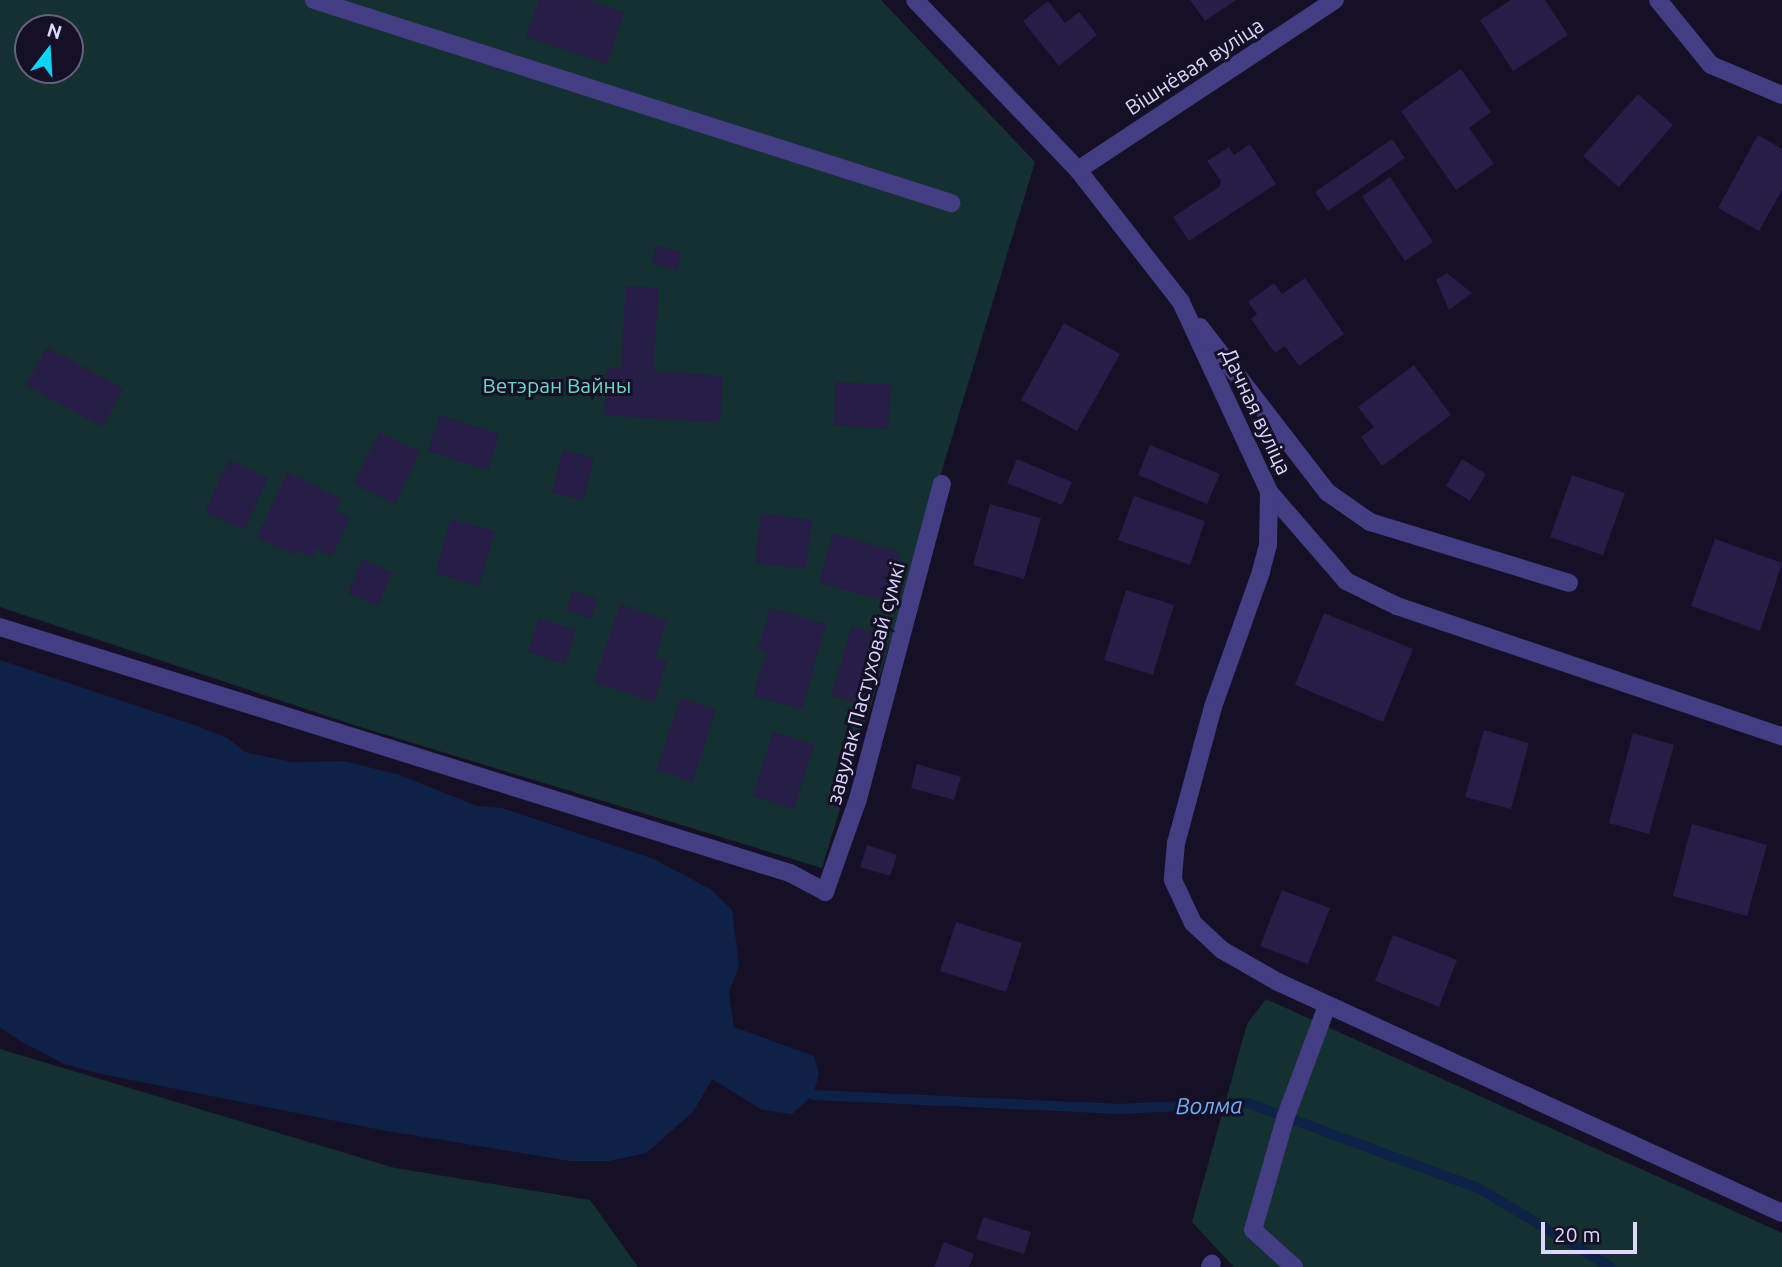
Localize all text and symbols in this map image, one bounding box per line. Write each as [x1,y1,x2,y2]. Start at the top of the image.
street label: Вішнёвая вуліца [1120,12,1268,120]
north arrow [14,14,84,84]
text: N [45,18,65,43]
street label: Дачная вуліца [1217,343,1297,479]
park label: Ветэран Вайны [483,372,631,398]
street label: завулак Пастуховай сумкі [820,559,910,807]
water label: Волма [1175,1092,1243,1120]
scale bar [1544,1208,1640,1252]
text: 20 m [1554,1222,1601,1246]

